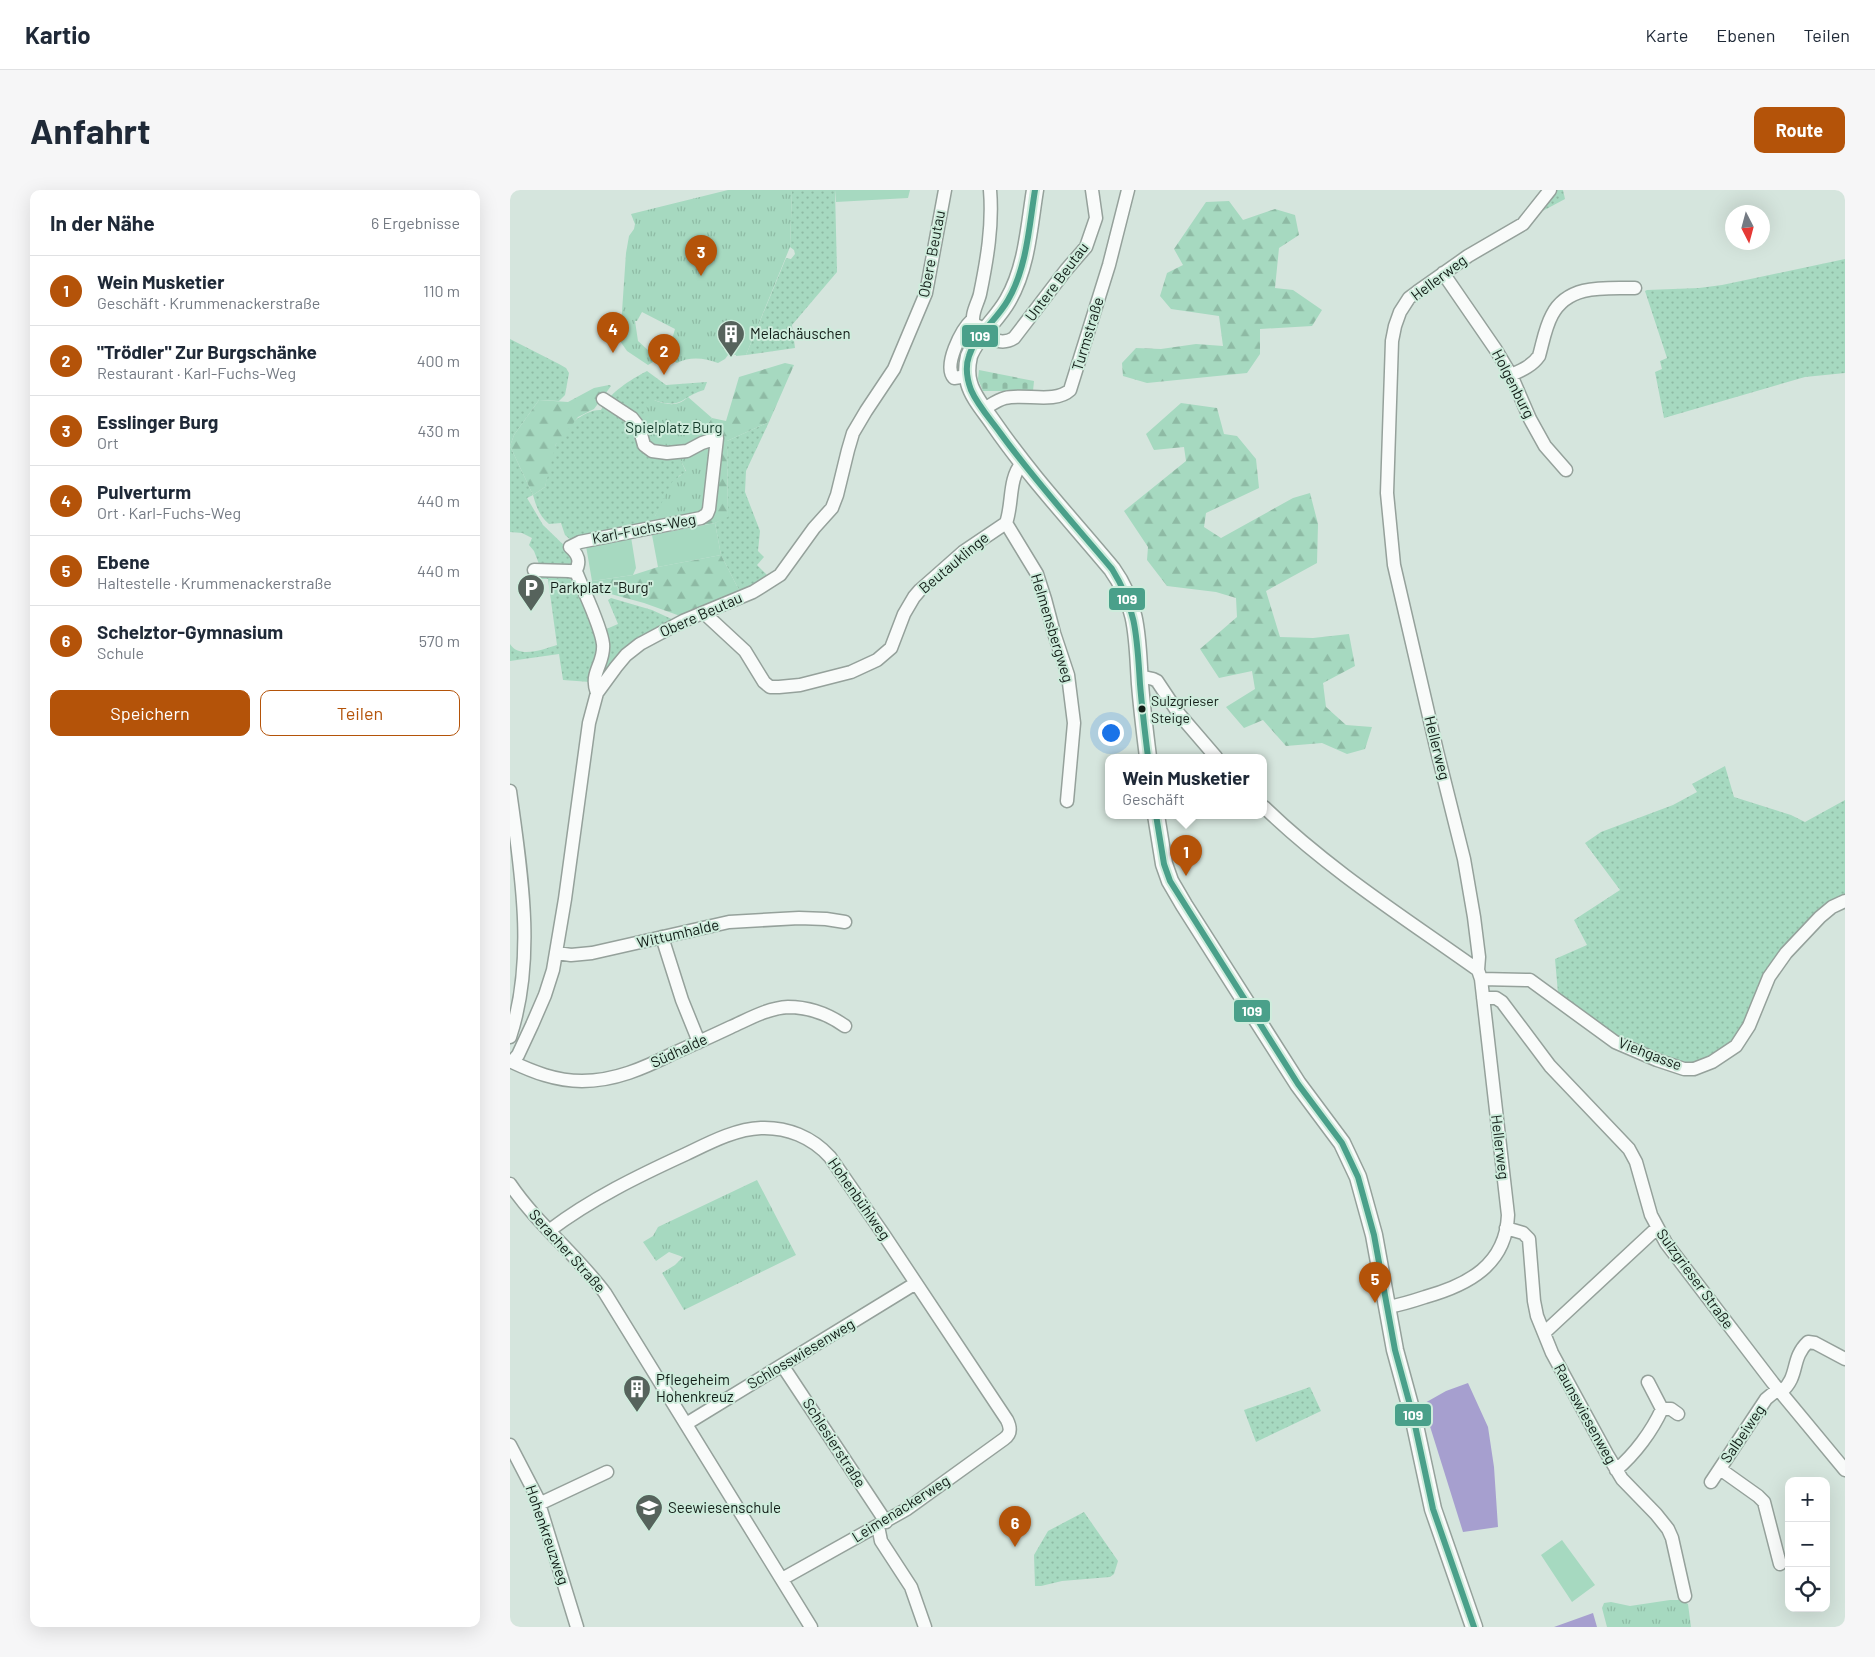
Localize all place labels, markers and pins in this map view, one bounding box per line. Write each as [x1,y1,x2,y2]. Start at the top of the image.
pin: 3 [685,235,717,276]
pin: 4 [597,312,629,353]
building icon: Melachäuschen [716,319,746,358]
place label: Melachäuschen [750,324,851,342]
pin: 2 [648,334,680,375]
parking icon: Parkplatz "Burg" [516,573,546,612]
place label: Parkplatz "Burg" [550,578,652,596]
place label: Sulzgrieser Steige [1151,692,1219,726]
marker: Sulzgrieser Steige [1137,704,1147,714]
pin: 1 [1170,835,1202,876]
pin: 5 [1359,1262,1391,1303]
place label: Pflegeheim Hohenkreuz [656,1370,734,1405]
building icon: Pflegeheim Hohenkreuz [622,1374,652,1413]
school or university icon: Seewiesenschule [634,1493,664,1532]
place label: Seewiesenschule [668,1498,781,1516]
pin: 6 [999,1506,1031,1547]

